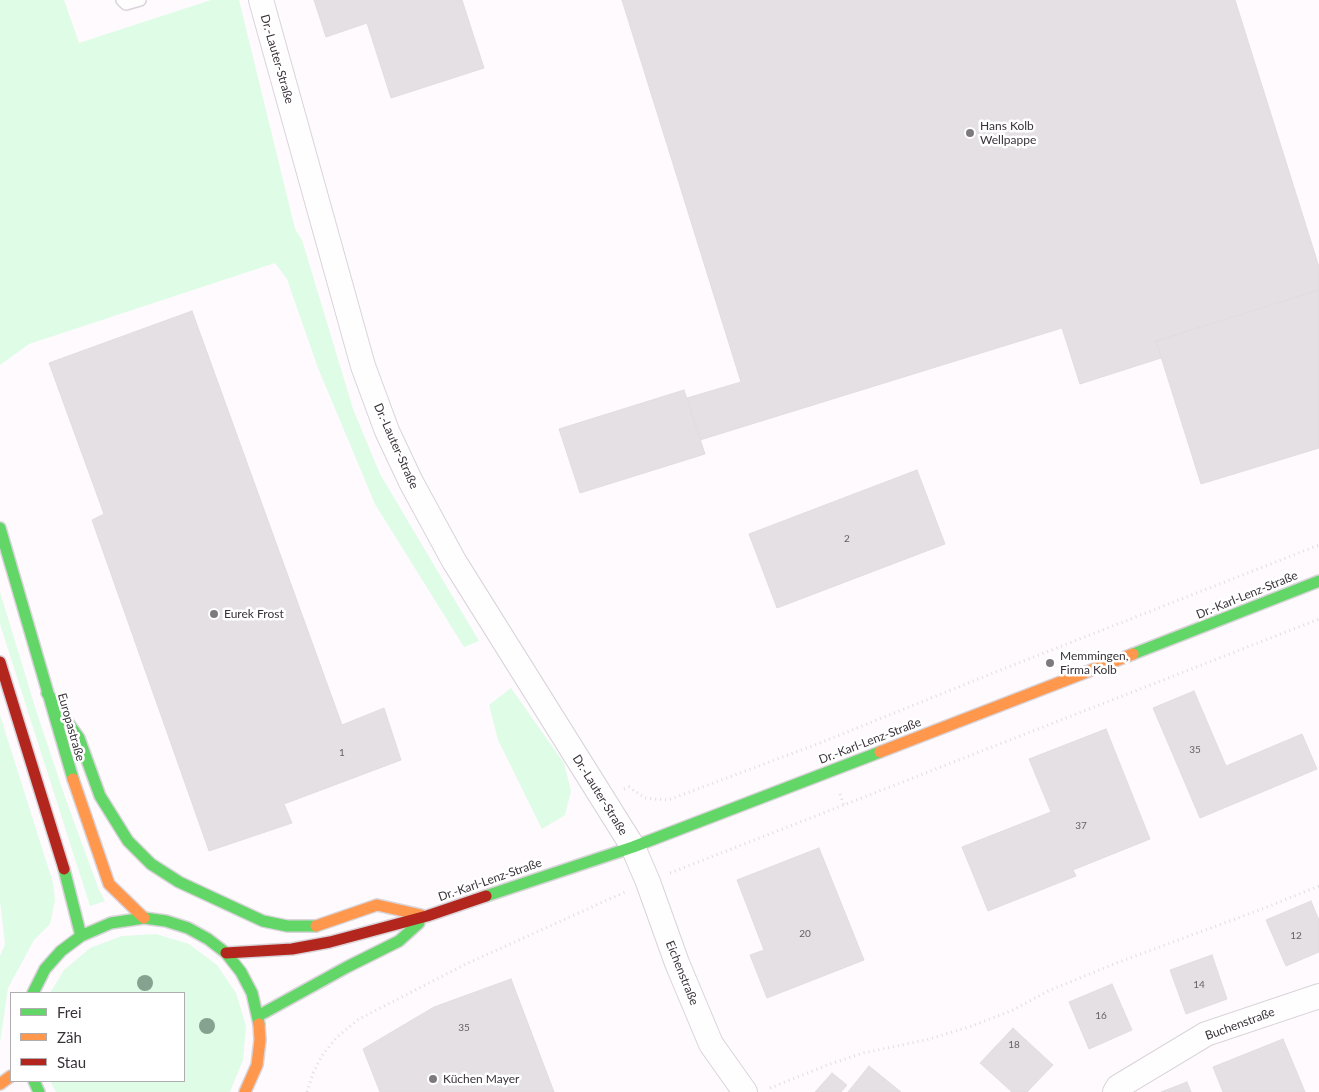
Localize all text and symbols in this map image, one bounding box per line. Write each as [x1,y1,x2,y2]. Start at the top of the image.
street label: Dr.-Lauter-Straße [257,13,297,105]
place label: Hans Kolb Wellpappe [980,119,1036,147]
marker: Hans Kolb Wellpappe [964,127,976,139]
street label: Dr.-Lauter-Straße [371,401,421,491]
house number: 2 [844,533,850,545]
street label: Dr.-Karl-Lenz-Straße [1194,568,1300,622]
place label: Eurek Frost [224,607,284,621]
marker: Eurek Frost [208,608,220,620]
place label: Memmingen, Firma Kolb [1060,649,1129,677]
marker: Memmingen, Firma Kolb [1044,657,1056,669]
street label: Europastraße [54,691,88,763]
street label: Dr.-Karl-Lenz-Straße [817,715,923,767]
house number: 35 [1189,744,1201,756]
house number: 1 [339,747,345,759]
street label: Dr.-Lauter-Straße [569,752,631,838]
house number: 37 [1075,820,1087,832]
street label: Dr.-Karl-Lenz-Straße [436,856,544,904]
house number: 20 [799,928,811,940]
house number: 12 [1290,930,1302,942]
street label: Eichenstraße [663,939,701,1007]
house number: 14 [1193,979,1205,991]
legend [10,992,185,1082]
text: Frei [57,1003,82,1021]
street label: Buchenstraße [1203,1005,1277,1043]
house number: 16 [1095,1010,1107,1022]
house number: 35 [458,1022,470,1034]
text: Zäh [57,1028,82,1046]
house number: 18 [1008,1039,1020,1051]
text: Stau [57,1053,86,1071]
place label: Küchen Mayer [443,1072,519,1086]
marker: Küchen Mayer [427,1073,439,1085]

